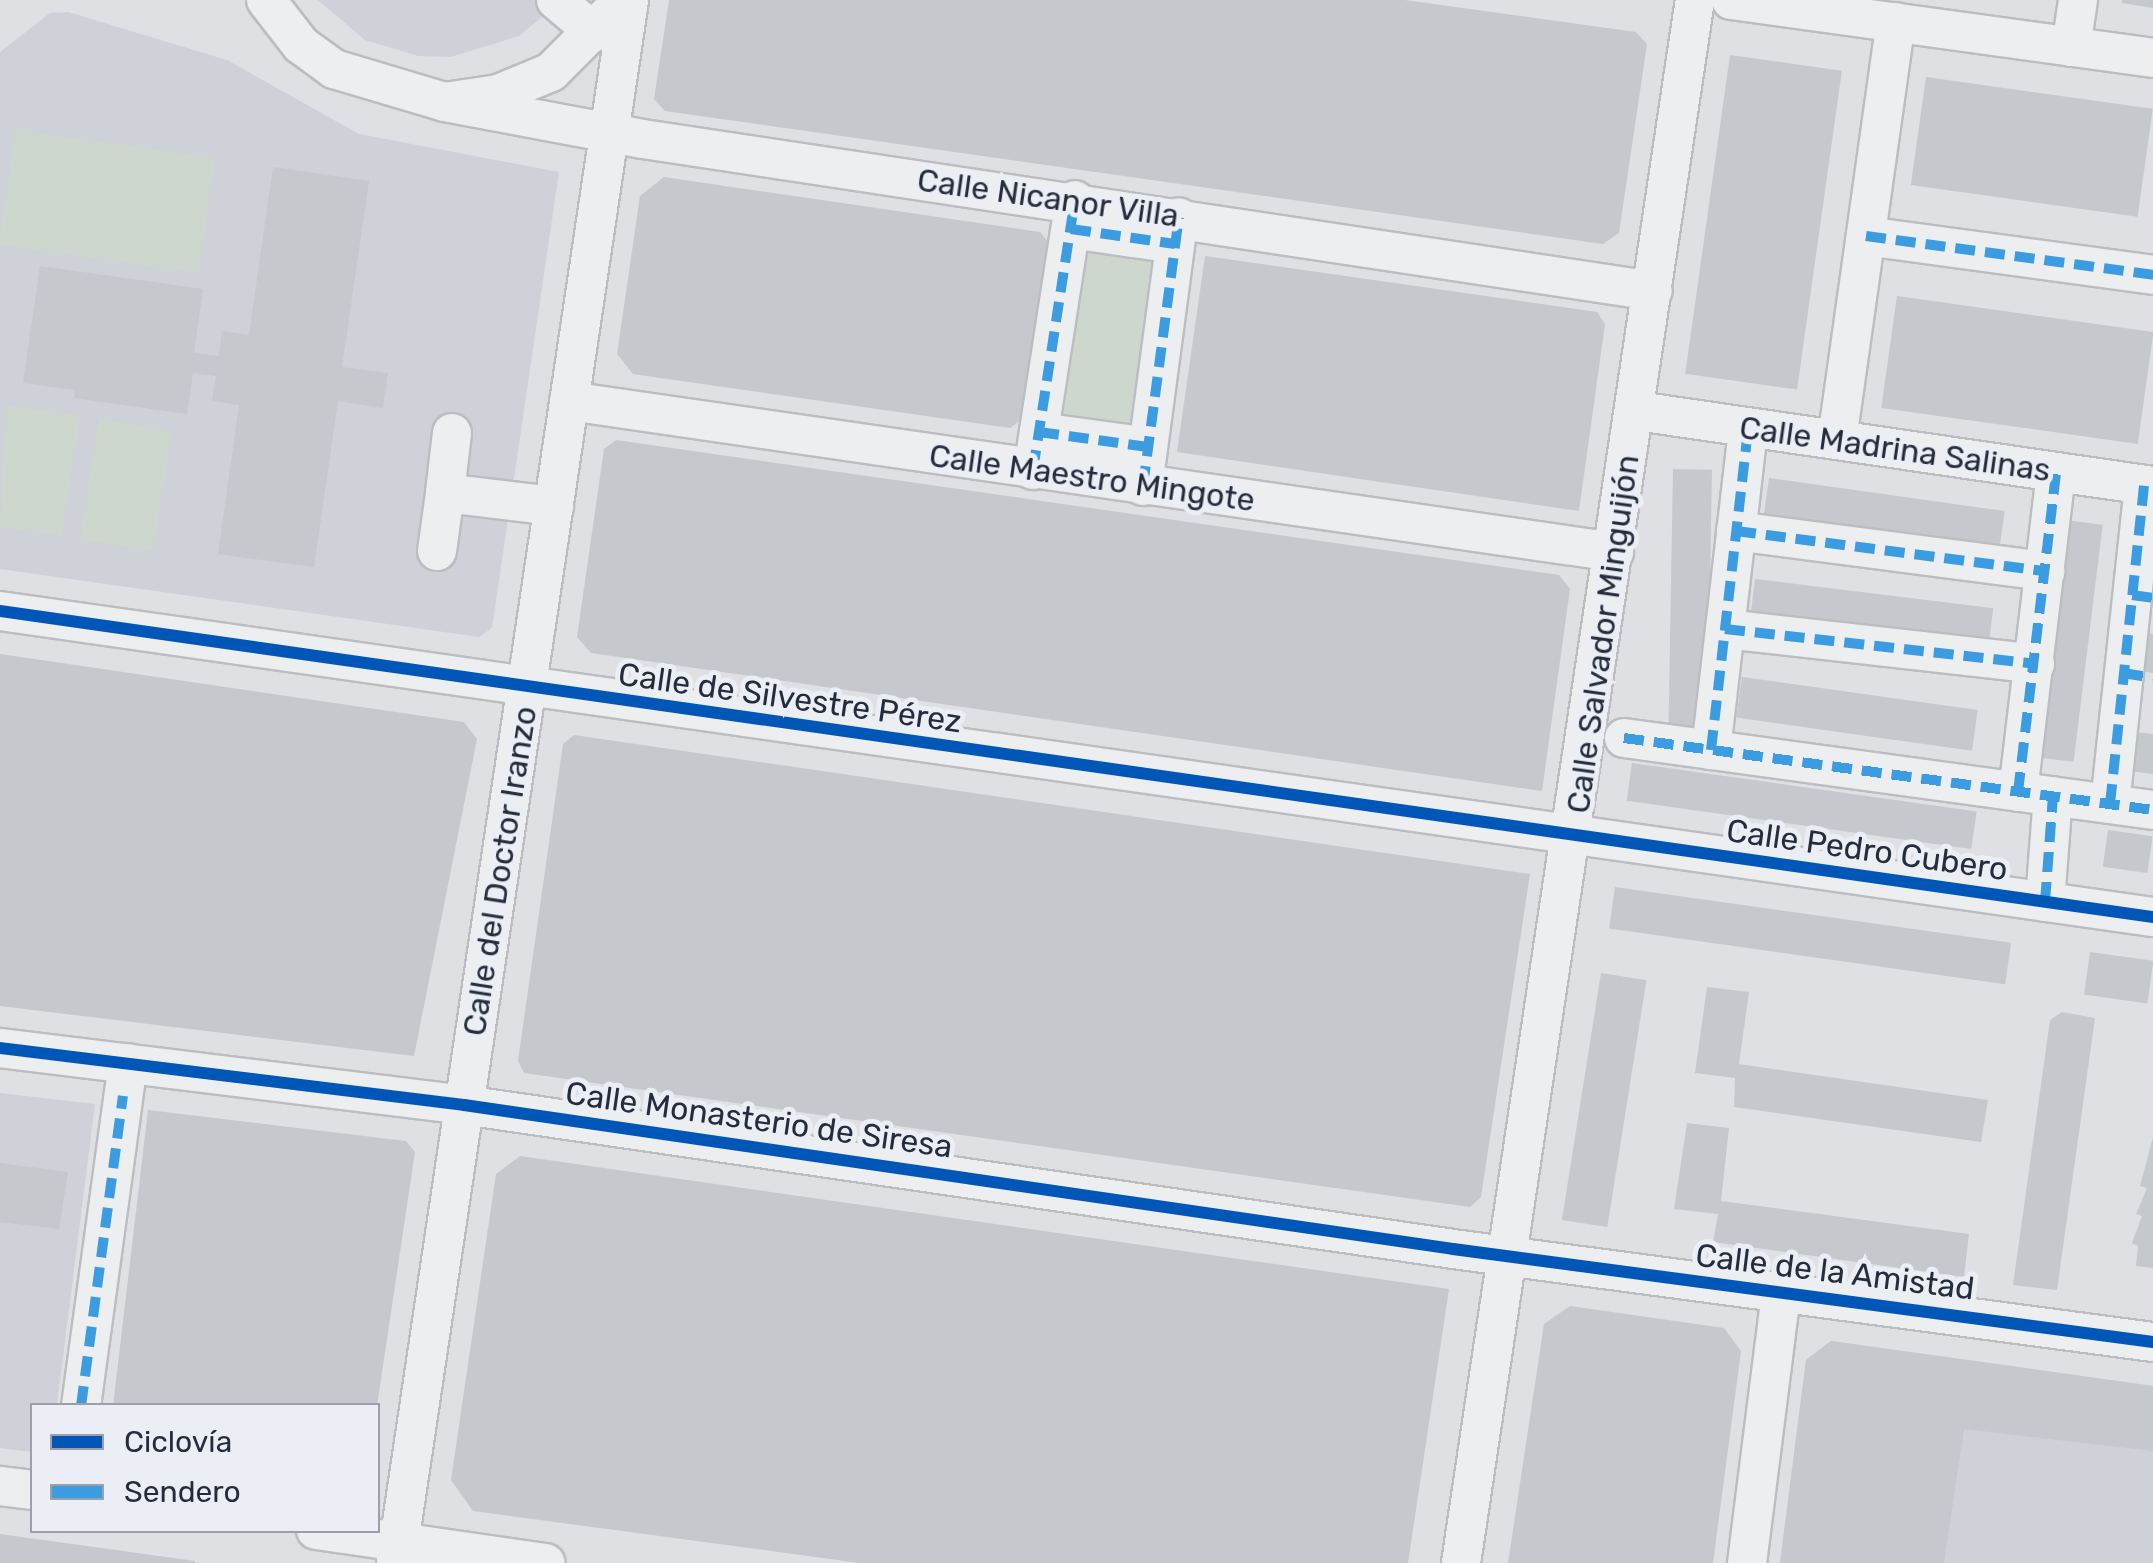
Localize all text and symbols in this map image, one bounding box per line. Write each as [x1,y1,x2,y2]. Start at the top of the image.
street label: Calle Nicanor Villa [914,161,1182,235]
street label: Calle Madrina Salinas [1737,408,2053,490]
street label: Calle Maestro Mingote [927,436,1257,520]
street label: Calle Salvador Minguijón [1559,452,1647,816]
street label: Calle de Silvestre Pérez [616,655,964,741]
street label: Calle del Doctor Iranzo [455,703,545,1039]
street label: Calle Pedro Cubero [1724,811,2010,889]
street label: Calle Monasterio de Siresa [563,1074,955,1166]
street label: Calle de la Amistad [1693,1236,1977,1308]
legend [30,1403,380,1533]
text: Ciclovía [124,1424,232,1460]
text: Sendero [124,1474,241,1510]

